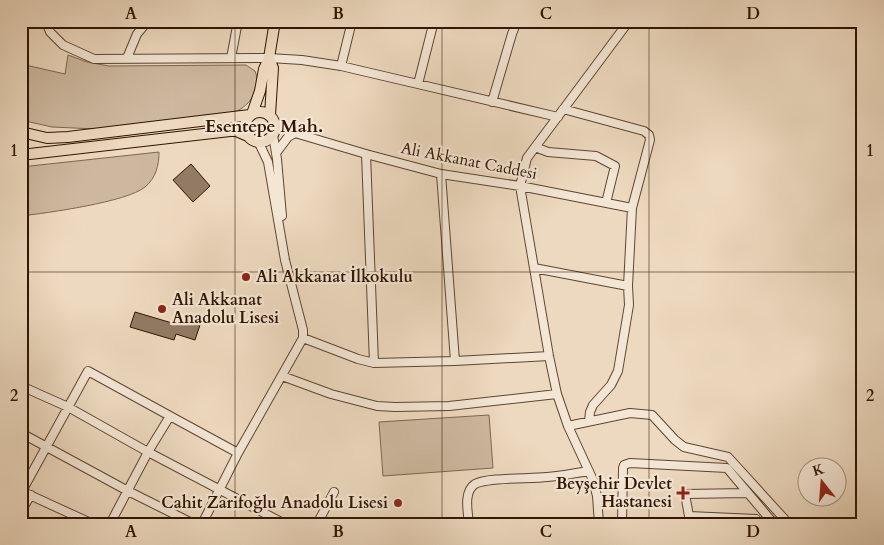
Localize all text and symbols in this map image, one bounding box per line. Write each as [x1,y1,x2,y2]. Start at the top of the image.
text: A [125,3,137,25]
text: B [332,3,344,25]
text: C [540,3,552,25]
text: D [746,3,760,25]
district label: Esentepe Mah. [205,114,323,139]
street label: Ali Akkanat Caddesi [399,137,539,185]
text: 1 [10,140,18,162]
text: 1 [866,140,874,162]
place label: Ali Akkanat İlkokulu [256,265,413,288]
marker: Ali Akkanat İlkokulu [240,271,252,283]
place label: Ali Akkanat Anadolu Lisesi [172,289,279,329]
marker: Ali Akkanat Anadolu Lisesi [156,303,168,315]
text: 2 [10,385,18,407]
text: 2 [866,385,874,407]
north arrow [796,458,846,508]
text: K [810,459,827,481]
place label: Beyşehir Devlet Hastanesi [556,473,672,513]
marker: Beyşehir Devlet Hastanesi [676,486,690,500]
place label: Cahit Zarifoğlu Anadolu Lisesi [161,492,388,514]
marker: Cahit Zarifoğlu Anadolu Lisesi [392,497,404,509]
text: A [125,521,137,543]
text: B [332,521,344,543]
text: C [540,521,552,543]
text: D [746,521,760,543]

